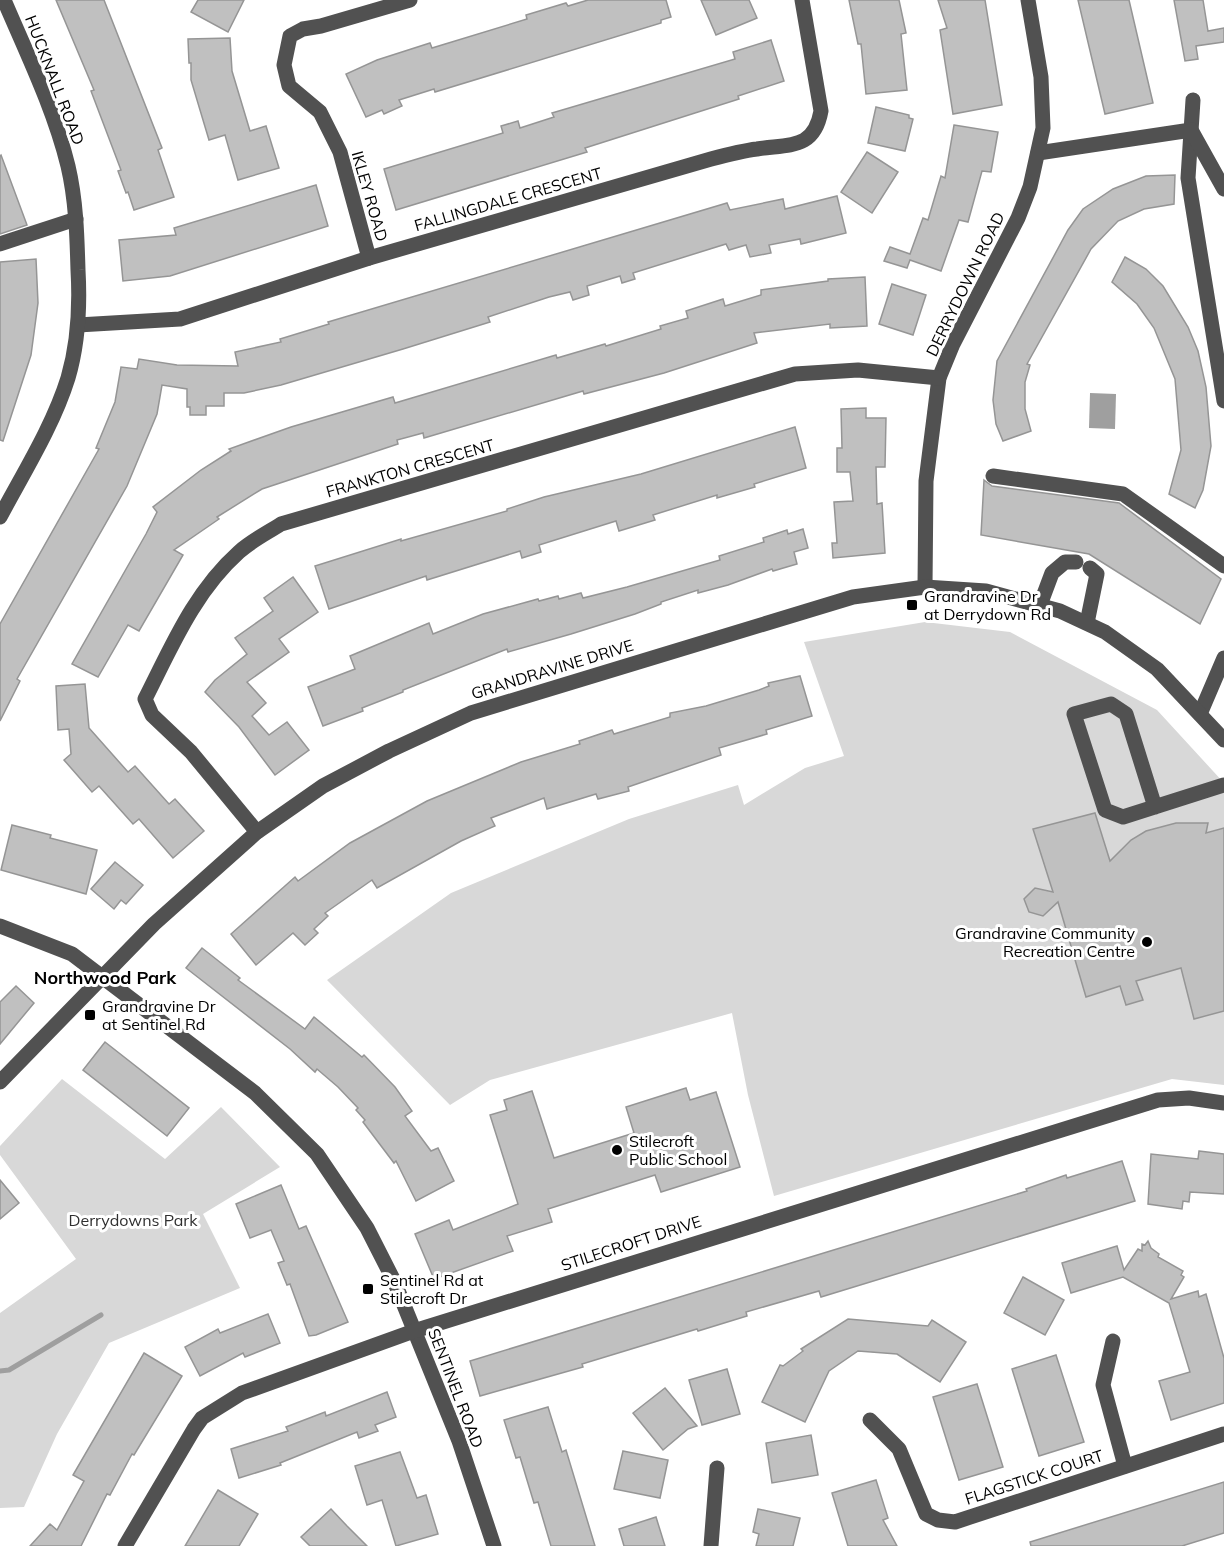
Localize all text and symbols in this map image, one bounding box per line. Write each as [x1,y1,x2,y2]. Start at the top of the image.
street label: HUCKNALL ROAD [21,12,89,148]
street label: IKLEY ROAD [348,149,392,243]
street label: FALLINGDALE CRESCENT [412,163,604,235]
street label: DERRYDOWN ROAD [921,209,1009,359]
street label: FRANKTON CRESCENT [324,434,497,502]
place label: Grandravine Dr at Derrydown Rd [924,586,1051,624]
marker: Grandravine Dr at Derrydown Rd [905,598,919,612]
street label: GRANDRAVINE DRIVE [468,635,636,703]
place label: Grandravine Community Recreation Centre [955,923,1135,961]
marker: Grandravine Community Recreation Centre [1140,935,1154,949]
district label: Northwood Park [34,966,177,989]
place label: Grandravine Dr at Sentinel Rd [102,996,216,1034]
marker: Grandravine Dr at Sentinel Rd [83,1008,97,1022]
place label: Stilecroft Public School [629,1131,727,1169]
marker: Stilecroft Public School [610,1143,624,1157]
park label: Derrydowns Park [69,1210,198,1230]
street label: STILECROFT DRIVE [558,1211,704,1275]
place label: Sentinel Rd at Stilecroft Dr [380,1270,484,1308]
marker: Sentinel Rd at Stilecroft Dr [361,1282,375,1296]
street label: SENTINEL ROAD [424,1325,488,1451]
street label: FLAGSTICK COURT [962,1445,1106,1509]

